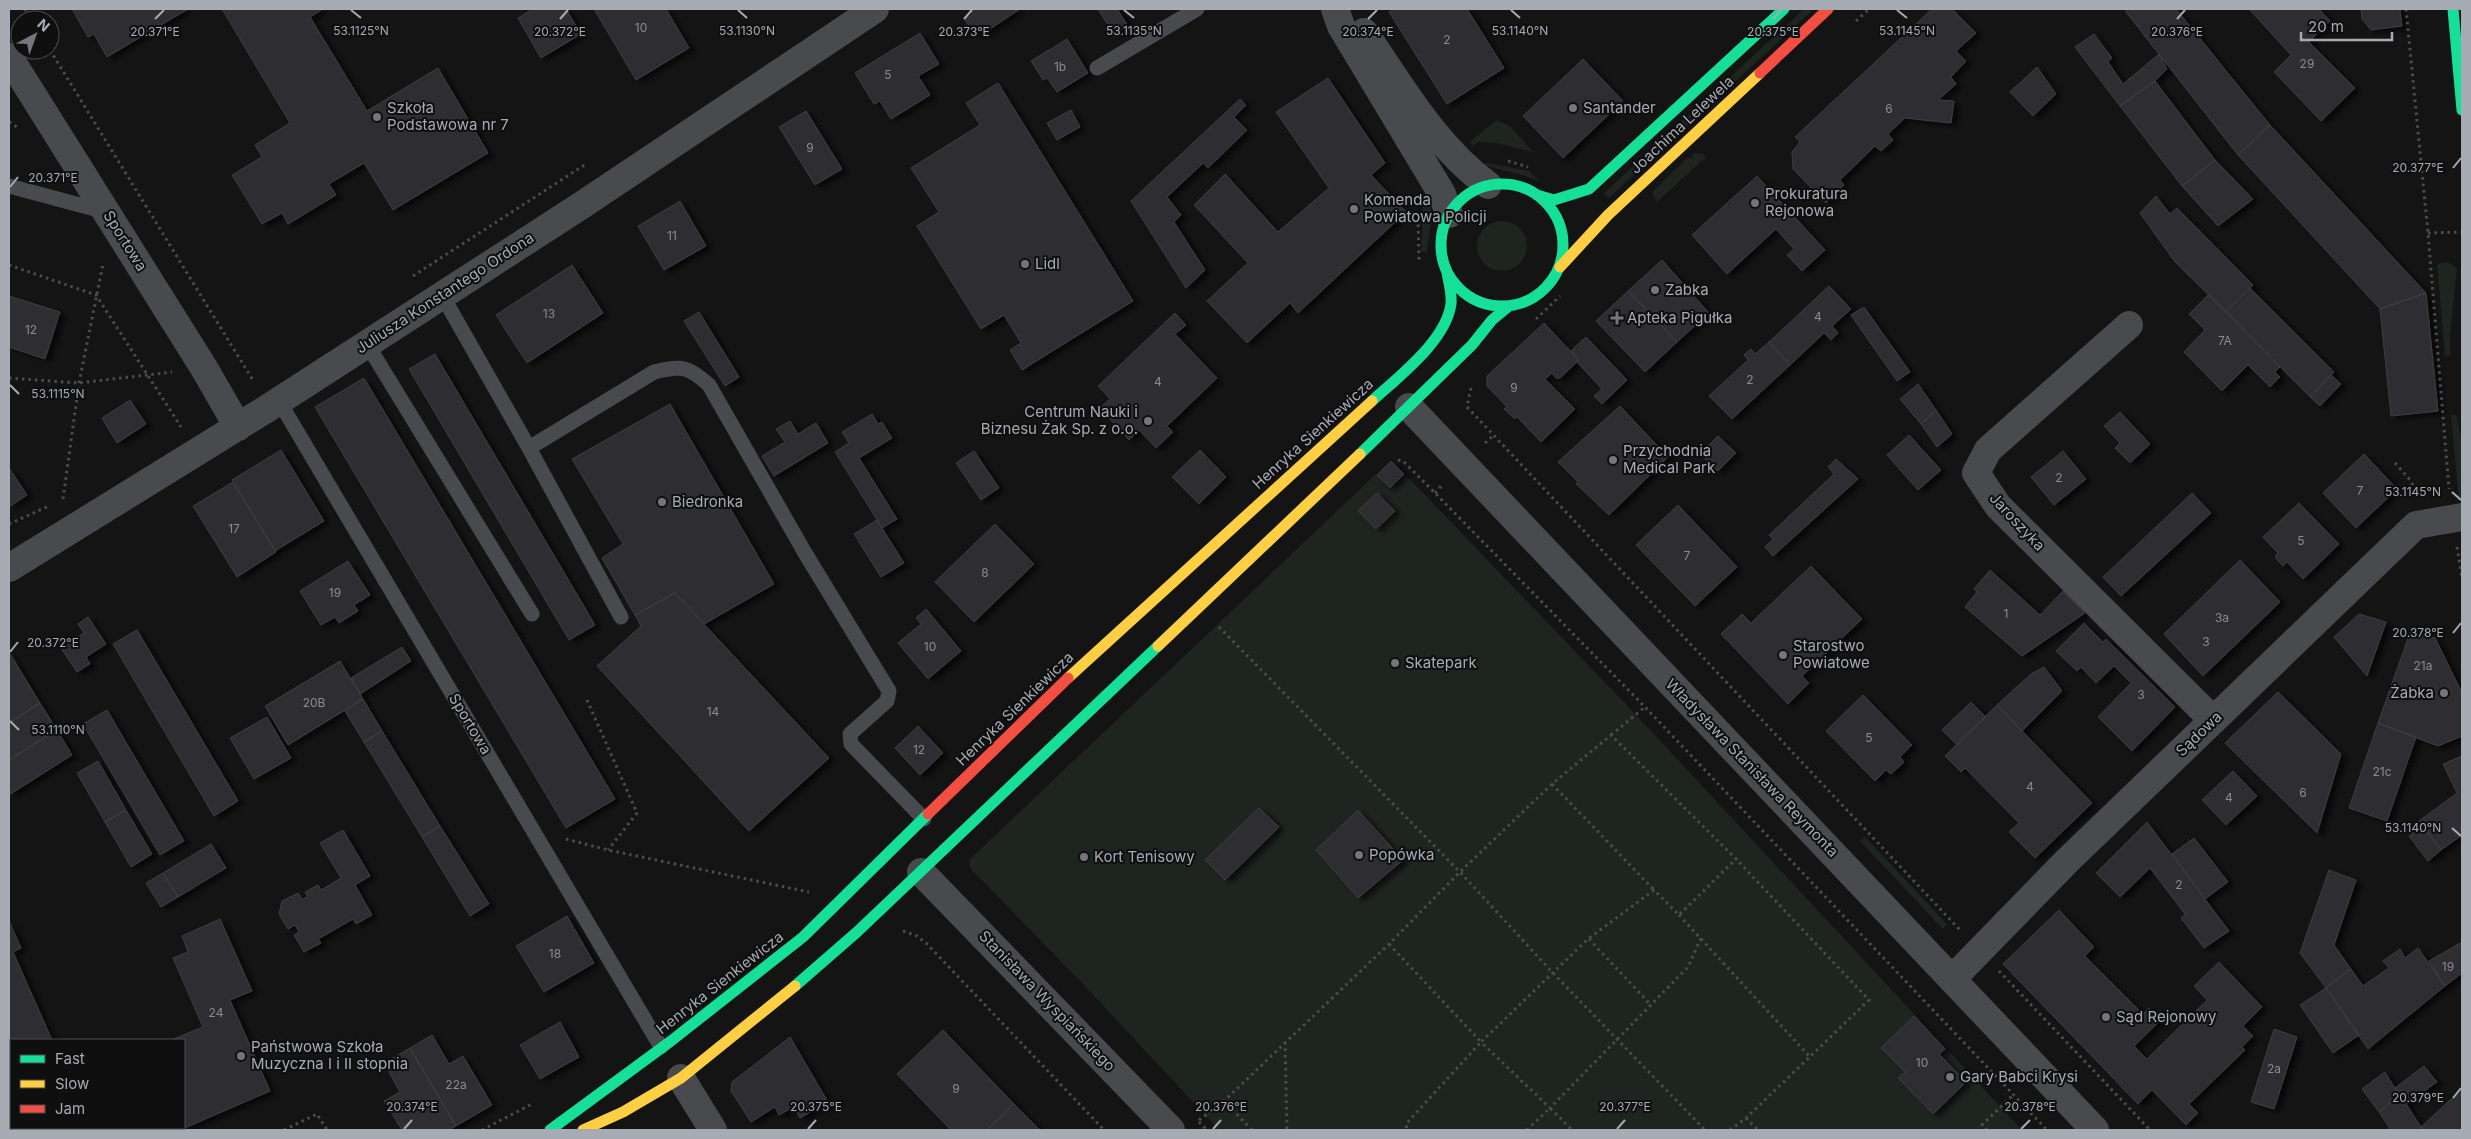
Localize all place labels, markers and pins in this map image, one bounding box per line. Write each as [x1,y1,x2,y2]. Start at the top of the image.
place label: Szkoła Podstawowa nr 7 [387,98,509,134]
place label: Santander [1583,98,1656,117]
marker: Santander [1567,102,1579,114]
marker: Szkoła Podstawowa nr 7 [371,111,383,123]
place label: Prokuratura Rejonowa [1765,184,1848,220]
place label: Komenda Powiatowa Policji [1364,190,1487,226]
marker: Prokuratura Rejonowa [1749,197,1761,209]
marker: Komenda Powiatowa Policji [1348,203,1360,215]
place label: Lidl [1035,254,1060,273]
marker: Lidl [1019,258,1031,270]
place label: Zabka [1665,280,1709,299]
marker: Zabka [1649,284,1661,296]
place label: Apteka Pigułka [1627,308,1732,327]
marker: Apteka Pigułka [1611,312,1623,324]
place label: Centrum Nauki i Biznesu Żak Sp. z o.o. [981,402,1138,438]
marker: Centrum Nauki i Biznesu Żak Sp. z o.o. [1142,415,1154,427]
place label: Przychodnia Medical Park [1623,441,1716,477]
marker: Przychodnia Medical Park [1607,454,1619,466]
place label: Biedronka [672,492,743,511]
marker: Biedronka [656,496,668,508]
place label: Starostwo Powiatowe [1793,636,1870,672]
marker: Starostwo Powiatowe [1777,649,1789,661]
place label: Skatepark [1405,653,1477,672]
marker: Skatepark [1389,657,1401,669]
place label: Żabka [2390,683,2434,702]
marker: Żabka [2438,687,2450,699]
place label: Popówka [1369,845,1434,864]
place label: Kort Tenisowy [1094,847,1195,866]
marker: Popówka [1353,849,1365,861]
marker: Kort Tenisowy [1078,851,1090,863]
place label: Sąd Rejonowy [2116,1007,2217,1026]
marker: Sąd Rejonowy [2100,1011,2112,1023]
place label: Państwowa Szkoła Muzyczna I i II stopnia [251,1037,408,1073]
marker: Państwowa Szkoła Muzyczna I i II stopnia [235,1050,247,1062]
place label: Gary Babci Krysi [1960,1067,2078,1086]
marker: Gary Babci Krysi [1944,1071,1956,1083]

